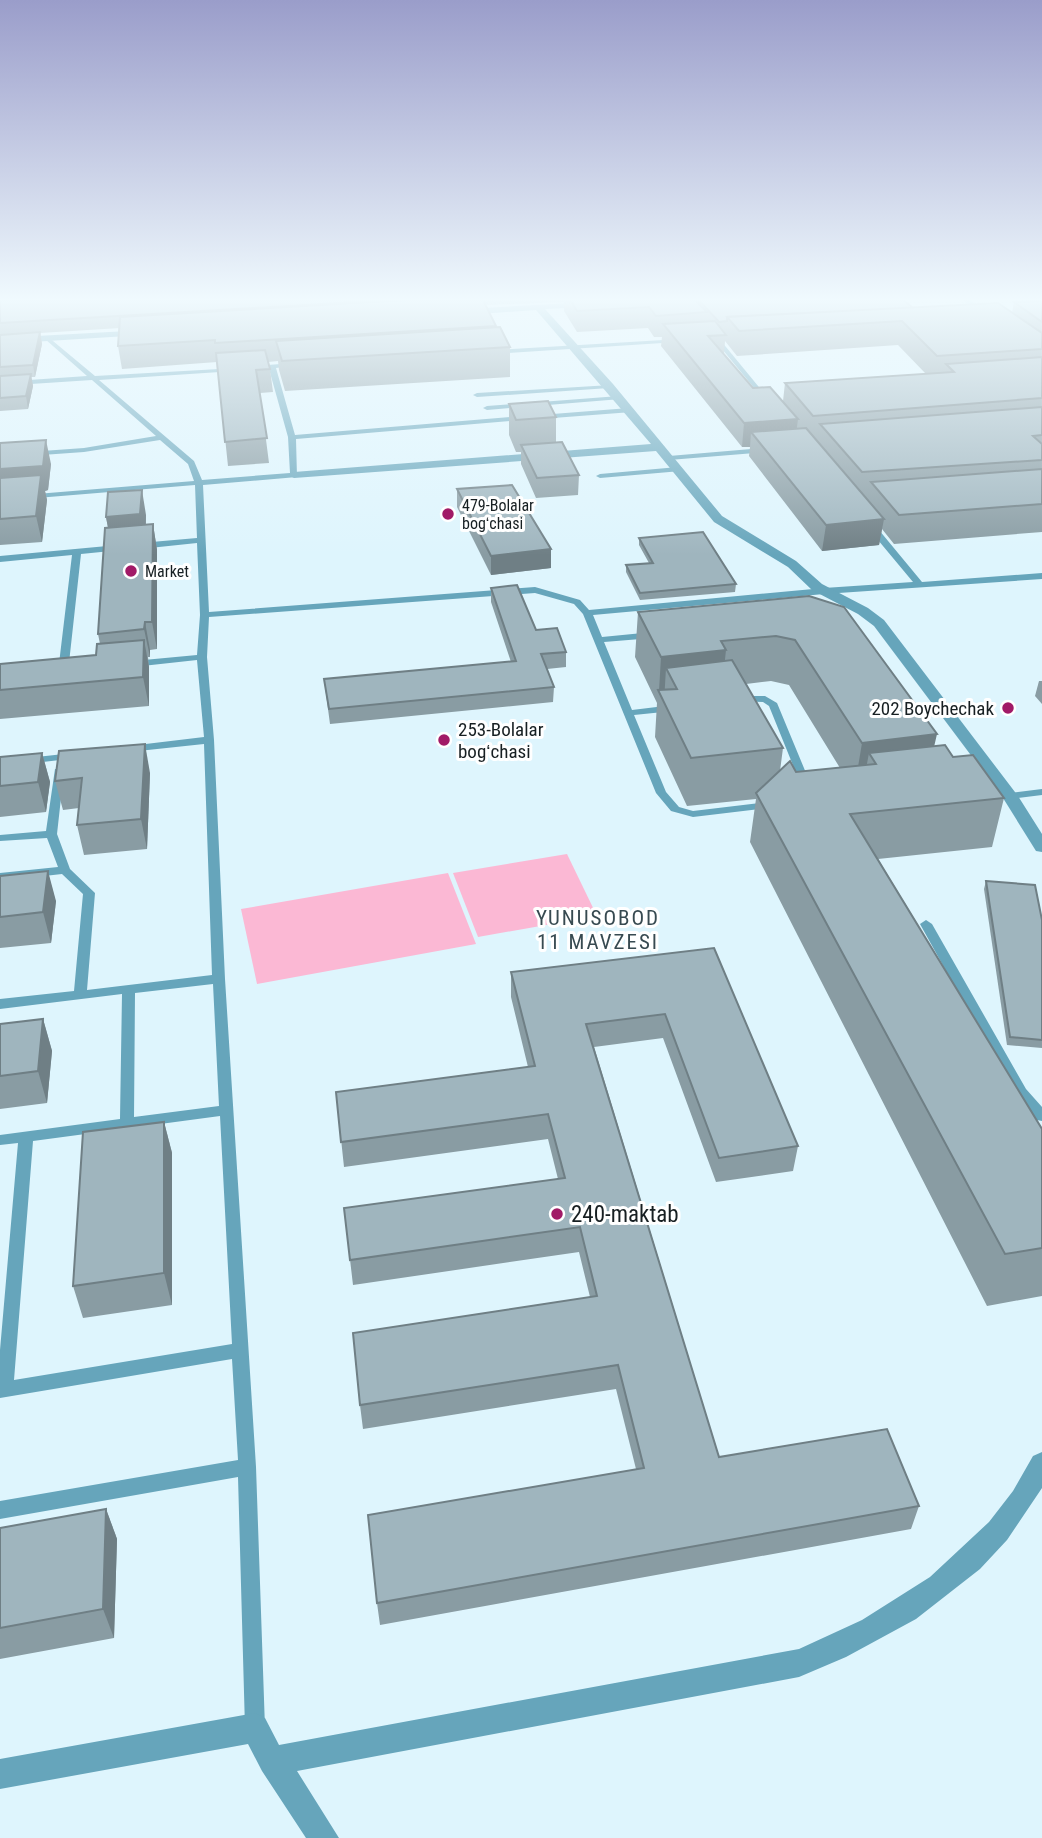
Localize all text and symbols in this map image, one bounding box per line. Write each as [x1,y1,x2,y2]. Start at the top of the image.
place label: 479-Bolalar bogʻchasi [462,496,534,533]
marker: 479-Bolalar bogʻchasi [440,506,456,522]
place label: Market [145,562,189,581]
marker: Market [123,563,139,579]
place label: 202 Boychechak [871,697,994,720]
marker: 202 Boychechak [1000,700,1016,716]
place label: 253-Bolalar bogʻchasi [458,718,544,763]
marker: 253-Bolalar bogʻchasi [436,732,452,748]
district label: YUNUSOBOD 11 MAVZESI [536,906,660,954]
place label: 240-maktab [571,1201,679,1228]
marker: 240-maktab [549,1206,565,1222]

